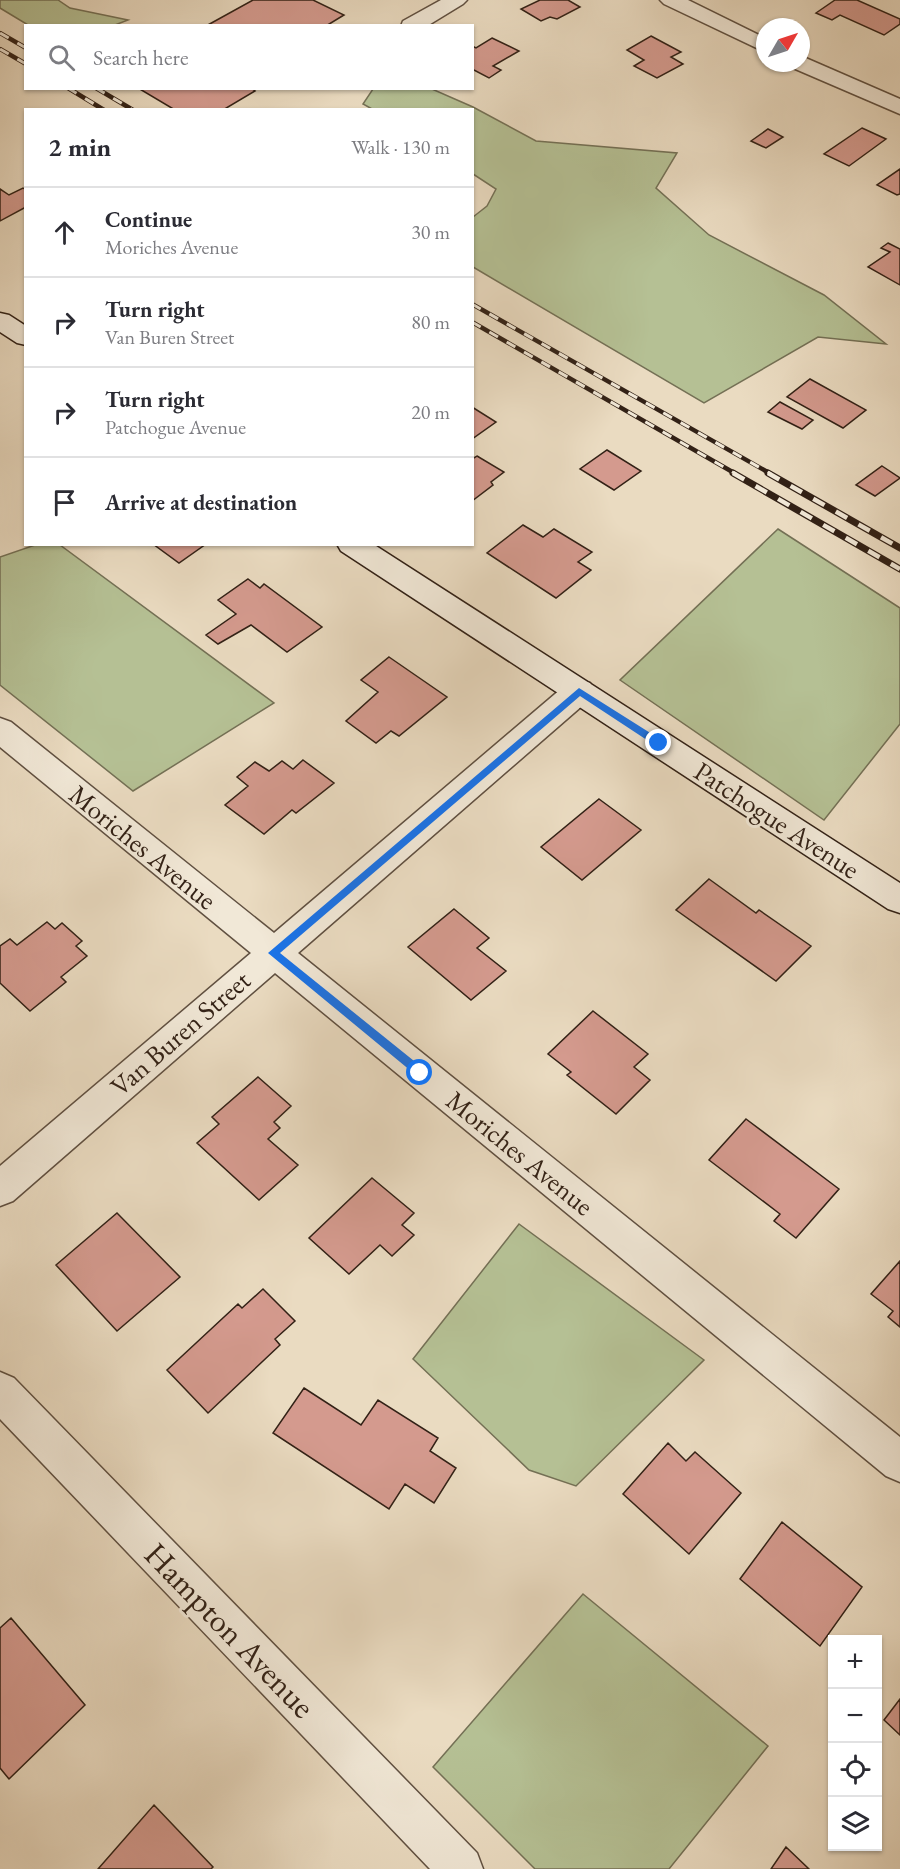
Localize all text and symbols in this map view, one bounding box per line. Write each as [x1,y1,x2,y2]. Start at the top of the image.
north arrow [756,18,810,72]
search box [24,24,474,90]
icon: search [45,41,78,74]
text: Search here [93,43,188,72]
text: 2 min [48,130,111,164]
text: Walk · 130 m [351,134,450,160]
text: Continue [105,205,192,234]
icon: ahead [48,216,81,249]
text: 30 m [411,219,450,245]
text: Moriches Avenue [105,234,238,260]
text: Turn right [105,295,204,324]
icon: right [48,306,81,339]
text: 80 m [411,309,450,335]
text: Van Buren Street [105,324,234,350]
text: Turn right [105,385,204,414]
icon: right [48,396,81,429]
text: 20 m [411,399,450,425]
text: Patchogue Avenue [105,414,246,440]
icon: arrive [48,486,81,519]
text: Arrive at destination [105,488,297,517]
route end [645,729,671,755]
street label: Patchogue Avenue [688,753,866,887]
street label: Moriches Avenue [62,777,224,917]
street label: Van Buren Street [103,962,258,1103]
route start [406,1059,432,1085]
street label: Moriches Avenue [439,1083,601,1223]
street label: Hampton Avenue [135,1533,325,1727]
map controls [828,1635,882,1851]
button: + [828,1635,882,1689]
button: − [828,1689,882,1743]
button: locate [828,1743,882,1797]
button: layers [828,1797,882,1851]

